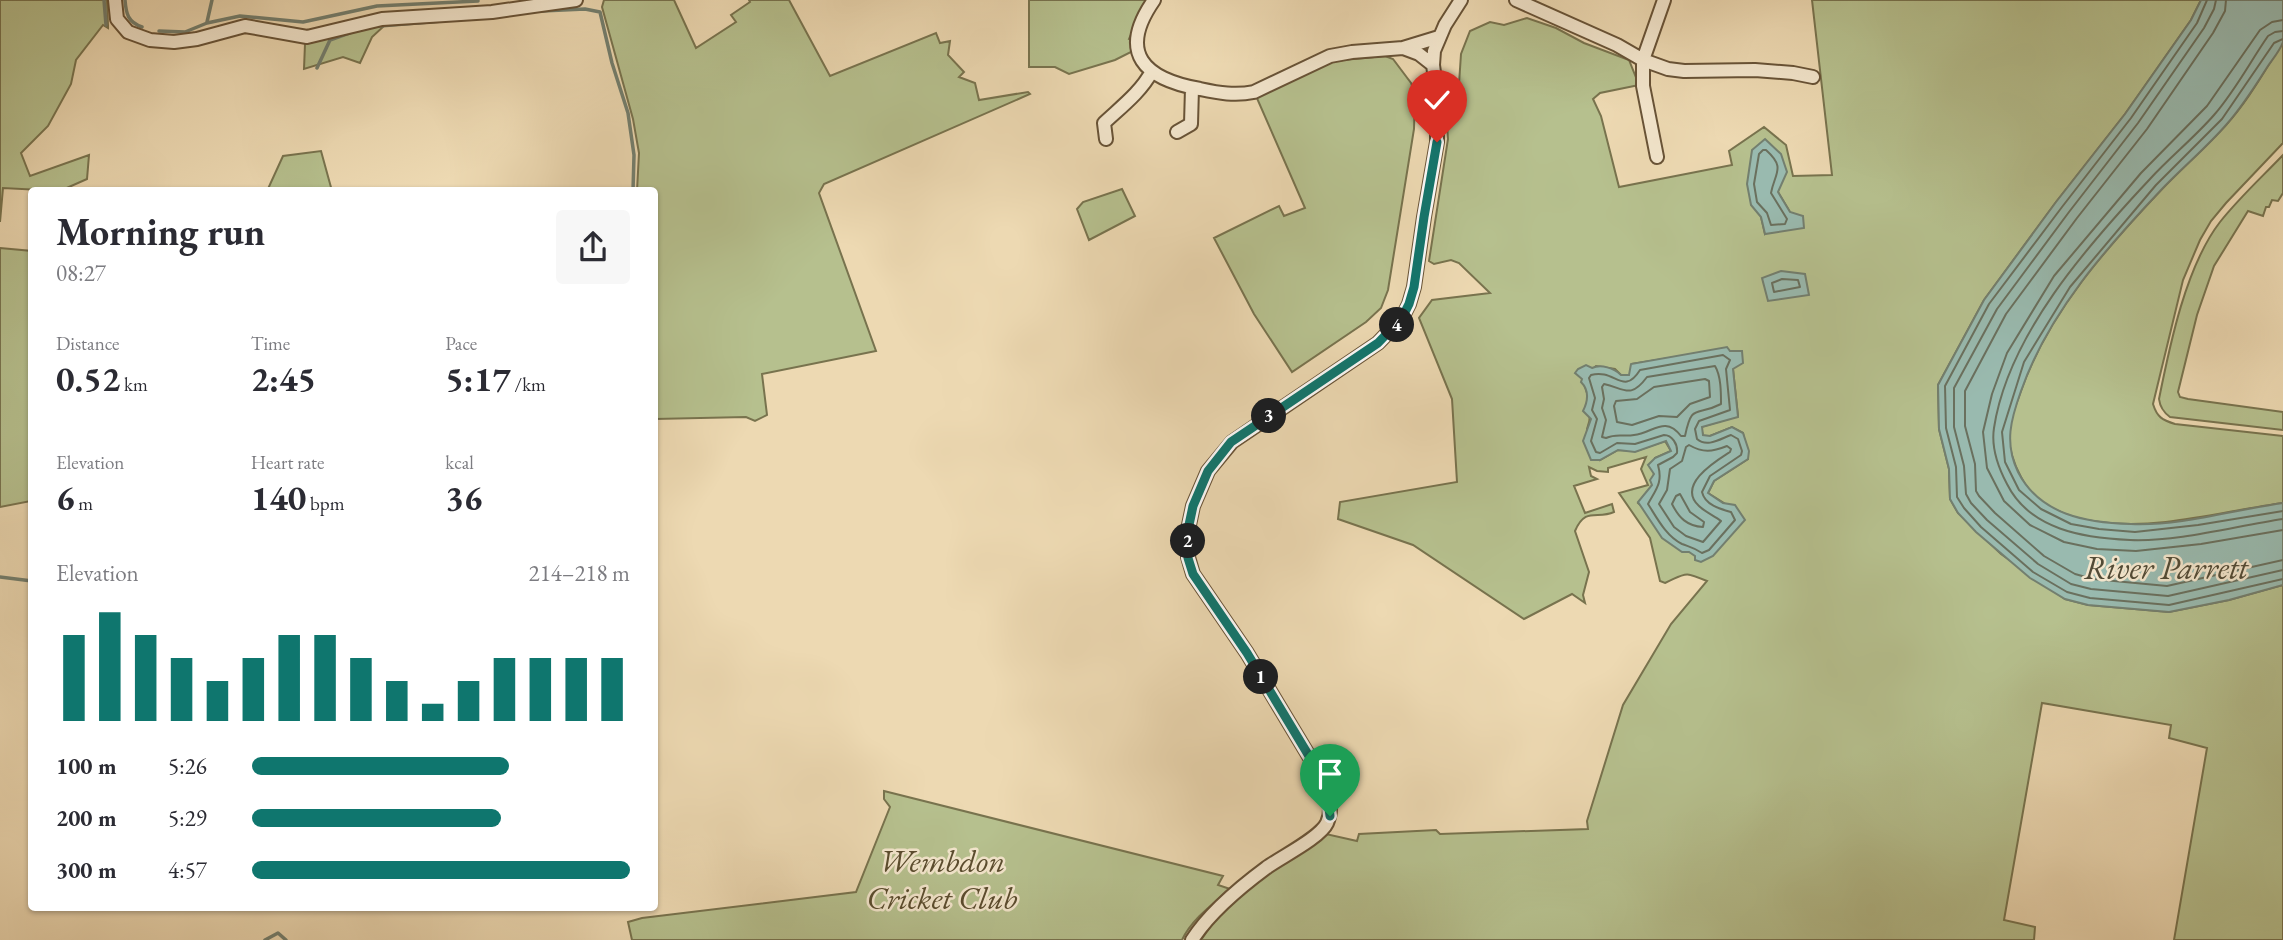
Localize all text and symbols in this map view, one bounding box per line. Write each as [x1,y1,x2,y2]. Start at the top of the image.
pin [1407,70,1467,142]
icon: check [1418,81,1456,119]
text: Morning run [56,207,265,256]
button: share [556,210,630,284]
text: 08:27 [56,258,106,288]
pin: 4 [1380,308,1414,342]
text: 4 [1391,312,1402,337]
text: Distance [56,331,119,356]
text: Time [251,331,290,356]
text: Pace [445,331,477,356]
text: 0.52 [56,356,120,401]
text: 2:45 [251,356,316,401]
text: 5:17 [445,356,511,401]
text: km [120,372,148,397]
text: /km [511,372,546,397]
pin: 3 [1252,398,1286,434]
text: 3 [1263,403,1274,428]
text: Elevation [56,450,124,475]
text: Heart rate [251,450,324,475]
text: kcal [445,450,474,475]
text: 6 [56,475,75,520]
text: 140 [251,475,306,520]
text: 36 [445,475,482,520]
text: m [75,491,93,516]
text: bpm [306,491,344,516]
pin: 2 [1170,524,1206,558]
text: 2 [1182,528,1193,553]
water label: River Parrett [2084,546,2250,589]
text: Elevation [56,558,139,588]
text: 214–218 m [529,558,630,588]
pin: 1 [1244,660,1278,694]
text: 1 [1255,664,1266,689]
pin [1300,744,1360,816]
text: 100 m [56,751,117,781]
text: 5:26 [168,751,207,781]
icon: arrive [1311,755,1349,793]
text: 200 m [56,803,117,833]
text: 5:29 [168,803,207,833]
park label: Wembdon Cricket Club [867,840,1018,919]
text: 300 m [56,855,117,885]
text: 4:57 [168,855,207,885]

